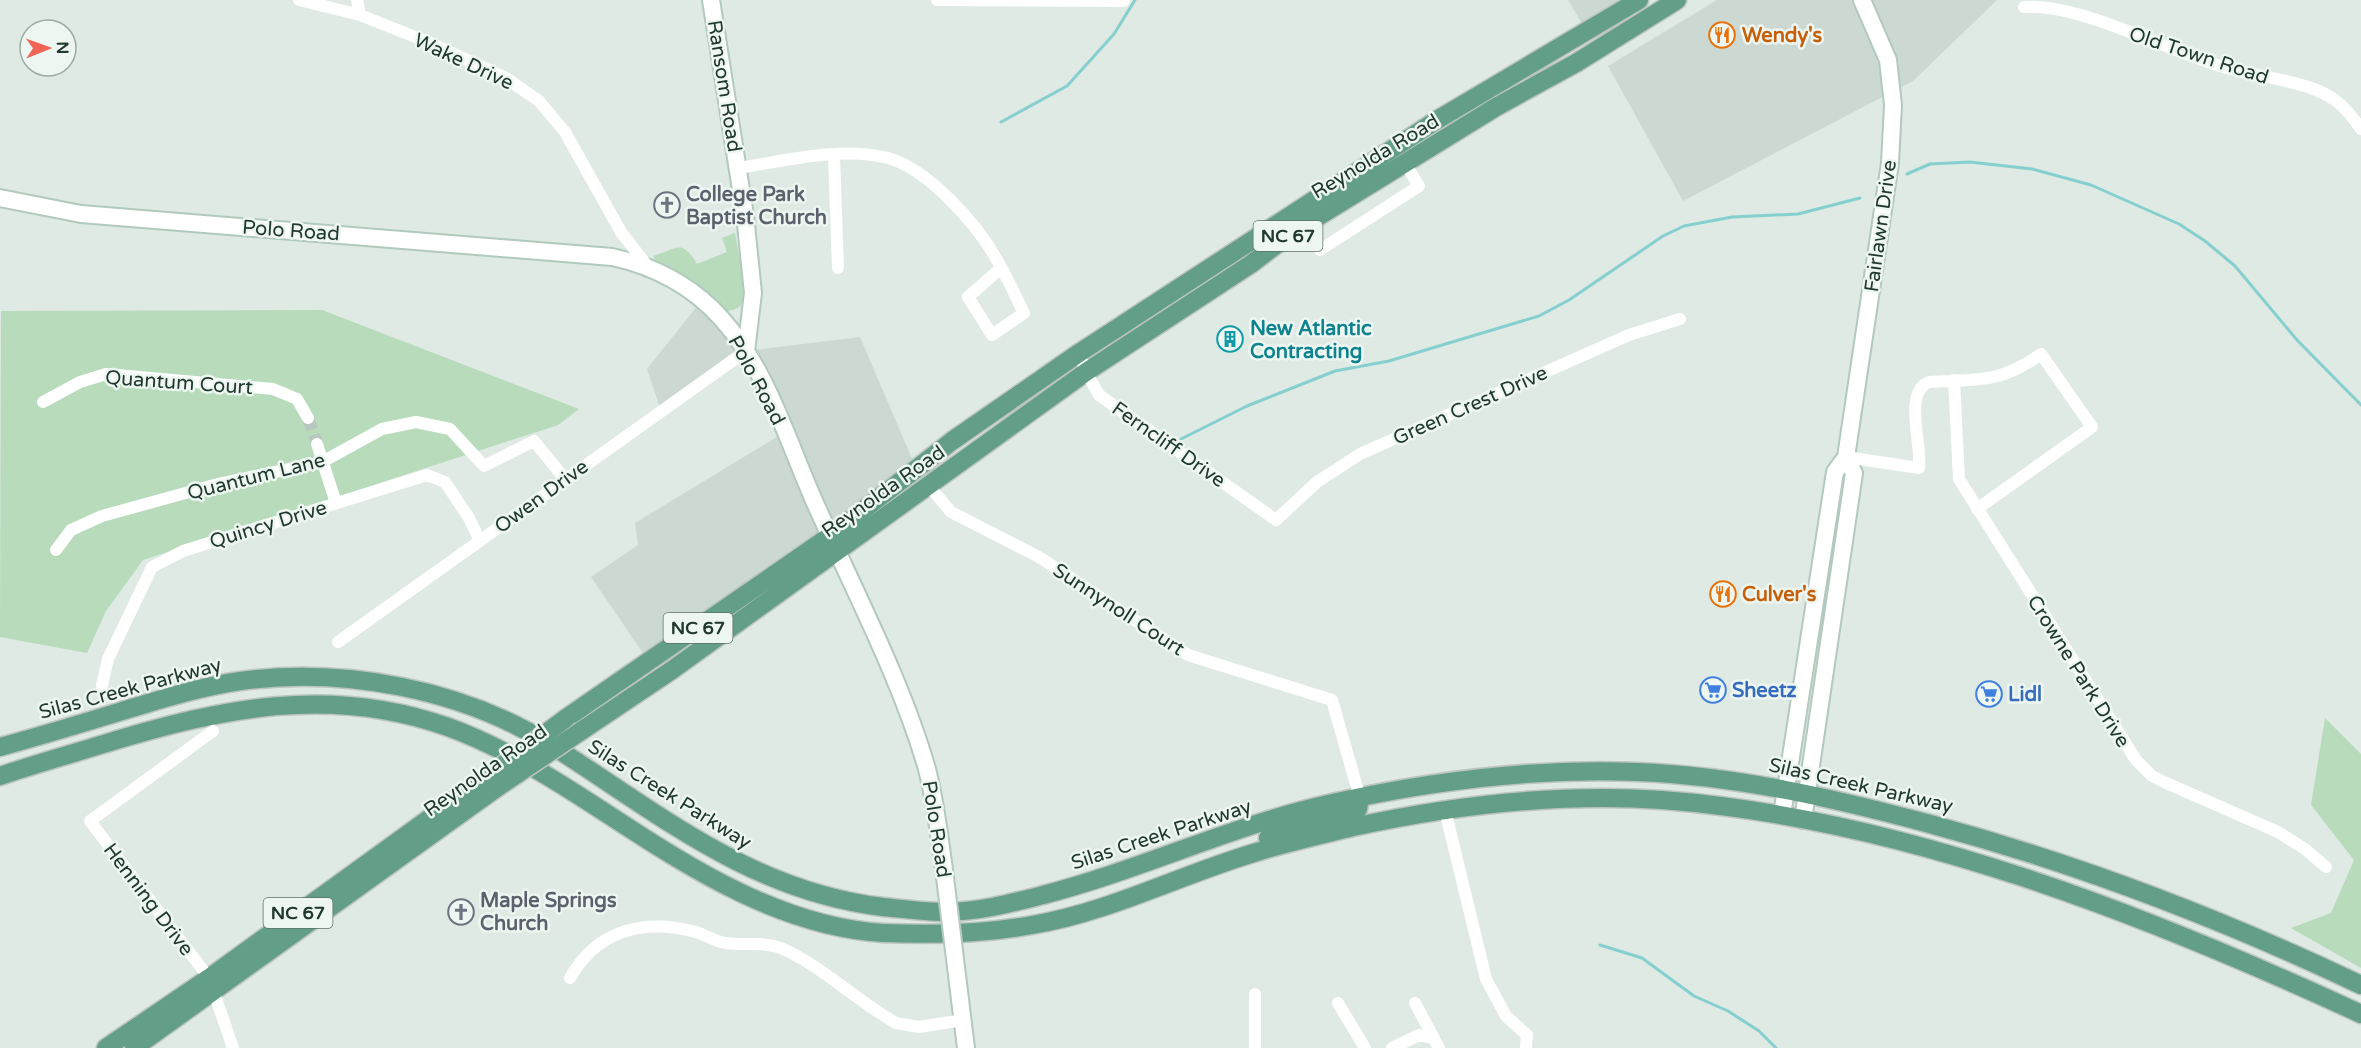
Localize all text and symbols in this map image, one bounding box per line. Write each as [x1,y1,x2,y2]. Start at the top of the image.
north arrow [18,18,78,78]
street label: Ransom Road [702,18,746,154]
restaurant icon: Wendy's [1707,20,1737,50]
street label: Old Town Road [2126,22,2271,90]
place label: Wendy's [1742,24,1823,48]
street label: Wake Drive [410,28,517,95]
text: N [52,41,72,54]
street label: Reynolda Road [1307,109,1444,204]
street label: Fairlawn Drive [1860,159,1902,294]
place label: College Park Baptist Church [686,183,827,230]
church icon: College Park Baptist Church [652,190,682,220]
street label: Polo Road [241,216,341,246]
road number: NC 67 [1254,221,1322,251]
place label: New Atlantic Contracting [1250,317,1372,364]
building icon: New Atlantic Contracting [1215,324,1245,354]
street label: Polo Road [723,332,790,429]
street label: Green Crest Drive [1389,361,1551,451]
street label: Quantum Court [104,366,254,400]
street label: Ferncliff Drive [1107,397,1230,493]
street label: Reynolda Road [817,440,950,543]
street label: Quantum Lane [185,448,328,506]
street label: Owen Drive [490,455,593,539]
street label: Quincy Drive [207,496,330,554]
street label: Sunnynoll Court [1048,558,1189,661]
restaurant icon: Culver's [1708,579,1738,609]
place label: Culver's [1742,583,1817,607]
street label: Crowne Park Drive [2022,591,2135,752]
road number: NC 67 [664,613,732,643]
street label: Silas Creek Parkway [36,653,225,725]
supermarket icon: Sheetz [1698,675,1728,705]
place label: Sheetz [1732,679,1797,703]
supermarket icon: Lidl [1974,679,2004,709]
place label: Lidl [2008,683,2042,707]
street label: Reynolda Road [419,719,552,822]
street label: Silas Creek Parkway [583,735,756,855]
street label: Silas Creek Parkway [1766,753,1955,819]
street label: Polo Road [917,779,956,879]
street label: Silas Creek Parkway [1068,794,1255,875]
street label: Henning Drive [98,839,198,961]
place label: Maple Springs Church [480,889,617,936]
church icon: Maple Springs Church [446,897,476,927]
road number: NC 67 [264,898,332,928]

